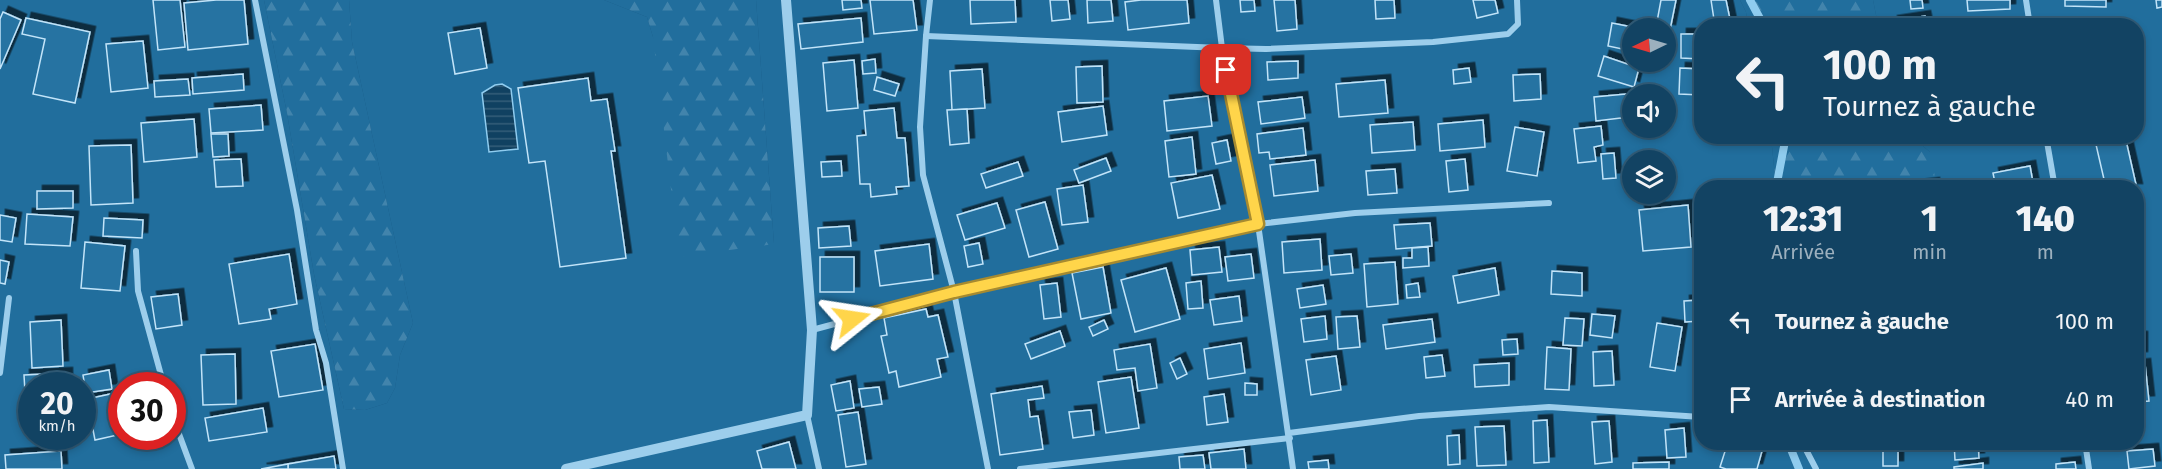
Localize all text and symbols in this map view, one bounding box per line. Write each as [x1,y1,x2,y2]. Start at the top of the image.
north arrow [1622,18,1676,72]
map controls [1622,18,1676,204]
text: 100 m [1823,40,1937,90]
icon: left [1724,42,1802,120]
pin [1200,44,1251,95]
icon: arrive [1209,53,1242,86]
button: sound [1622,84,1676,138]
text: Tournez à gauche [1823,91,2036,123]
button: layers [1622,150,1676,204]
text: 12:31 [1763,197,1843,241]
text: 1 [1921,197,1938,241]
text: 140 [2016,197,2075,241]
text: Arrivée [1771,240,1835,264]
text: min [1912,240,1947,264]
text: m [2037,240,2054,264]
position arrow [820,287,884,351]
icon: left [1724,305,1757,338]
text: Tournez à gauche [1775,308,1949,335]
text: 100 m [2055,308,2114,335]
speed limit sign: 30 [108,372,186,450]
icon: arrive [1724,383,1757,416]
text: 20 [40,386,74,422]
text: Arrivée à destination [1775,386,1985,413]
text: 40 m [2065,386,2114,413]
text: km/h [38,417,76,435]

